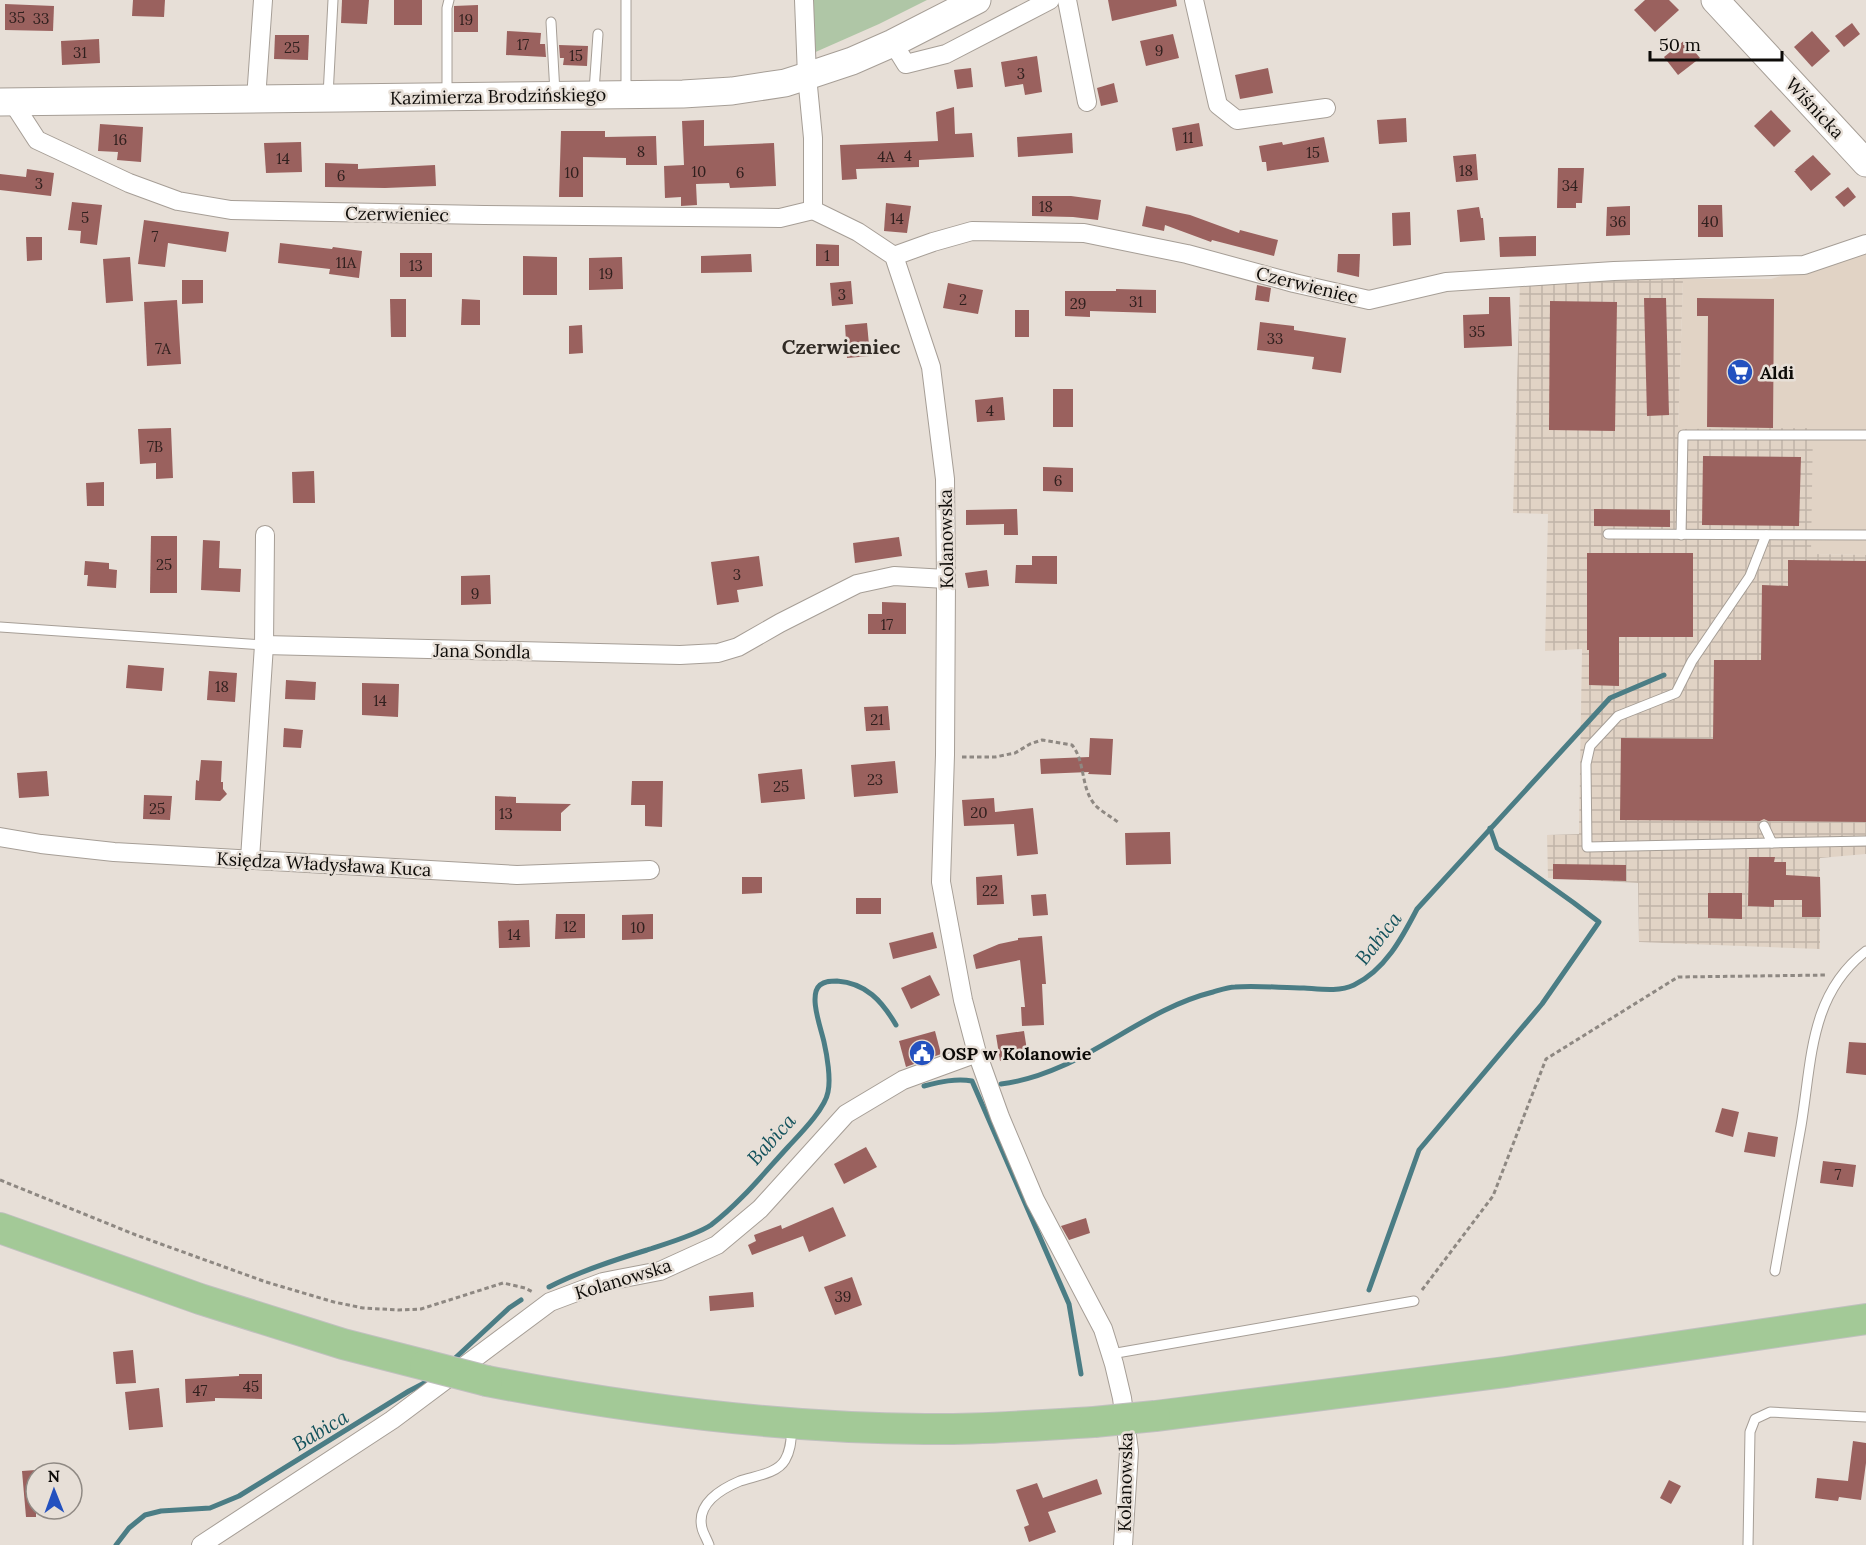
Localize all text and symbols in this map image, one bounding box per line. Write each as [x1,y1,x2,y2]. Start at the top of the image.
house number: 35 [9,8,25,27]
house number: 33 [33,9,49,28]
house number: 19 [459,10,473,29]
scale bar [1650,24,1782,62]
text: 50 m [1659,33,1701,56]
house number: 17 [517,35,529,54]
house number: 25 [284,38,300,57]
house number: 9 [1155,41,1163,60]
house number: 31 [73,43,87,62]
house number: 15 [569,46,583,65]
house number: 3 [1017,64,1025,83]
street label: Wiśnicka [1781,73,1849,143]
street label: Kazimierza Brodzińskiego [390,83,606,109]
house number: 11 [1183,128,1193,147]
house number: 16 [113,130,127,149]
house number: 8 [637,142,645,161]
house number: 15 [1306,143,1320,162]
house number: 4 [904,146,912,165]
house number: 4A [877,147,895,166]
house number: 14 [276,149,290,168]
house number: 18 [1459,161,1473,180]
house number: 10 [692,162,706,181]
house number: 10 [565,163,579,182]
house number: 6 [736,163,744,182]
house number: 6 [337,166,345,185]
house number: 3 [35,174,43,193]
house number: 34 [1562,176,1578,195]
house number: 18 [1039,197,1053,216]
street label: Czerwieniec [345,202,449,226]
house number: 5 [81,208,89,227]
house number: 14 [890,209,904,228]
house number: 36 [1609,212,1627,231]
house number: 40 [1701,212,1719,231]
house number: 7 [152,227,159,246]
house number: 1 [824,246,830,265]
house number: 11A [336,253,357,272]
house number: 13 [409,256,423,275]
street label: Czerwieniec [1254,261,1360,309]
house number: 19 [599,264,613,283]
house number: 3 [838,285,846,304]
house number: 2 [959,290,967,309]
house number: 31 [1129,292,1143,311]
house number: 29 [1070,294,1086,313]
house number: 35 [1469,322,1485,341]
house number: 33 [1267,329,1283,348]
district label: Czerwieniec [782,334,901,359]
house number: 7A [155,339,172,358]
supermarket icon: Aldi [1725,357,1755,387]
place label: Aldi [1760,361,1794,384]
house number: 4 [986,401,994,420]
house number: 7B [147,437,163,456]
house number: 6 [1054,471,1062,490]
street label: Kolanowska [934,489,958,589]
house number: 25 [156,555,172,574]
house number: 3 [733,565,741,584]
house number: 9 [471,584,479,603]
house number: 17 [881,615,893,634]
street label: Jana Sondla [432,639,531,663]
house number: 18 [215,677,229,696]
house number: 14 [373,691,387,710]
house number: 21 [870,710,884,729]
house number: 23 [867,770,883,789]
house number: 25 [773,777,789,796]
house number: 25 [149,799,165,818]
house number: 20 [970,803,988,822]
house number: 13 [499,804,513,823]
street label: Księdza Władysława Kuca [216,847,432,881]
house number: 22 [982,881,998,900]
water label: Babica [1350,906,1406,970]
house number: 12 [563,917,577,936]
house number: 10 [631,918,645,937]
house number: 14 [507,925,521,944]
public building icon: OSP w Kolanowie [907,1038,937,1068]
place label: OSP w Kolanowie [942,1042,1092,1065]
water label: Babica [741,1108,801,1170]
house number: 7 [1835,1165,1842,1184]
street label: Kolanowska [572,1253,674,1305]
house number: 39 [834,1287,852,1306]
house number: 45 [243,1377,259,1396]
house number: 47 [192,1381,208,1400]
water label: Babica [288,1404,352,1456]
street label: Kolanowska [1113,1432,1137,1532]
north arrow [24,1461,84,1521]
text: N [47,1466,60,1486]

